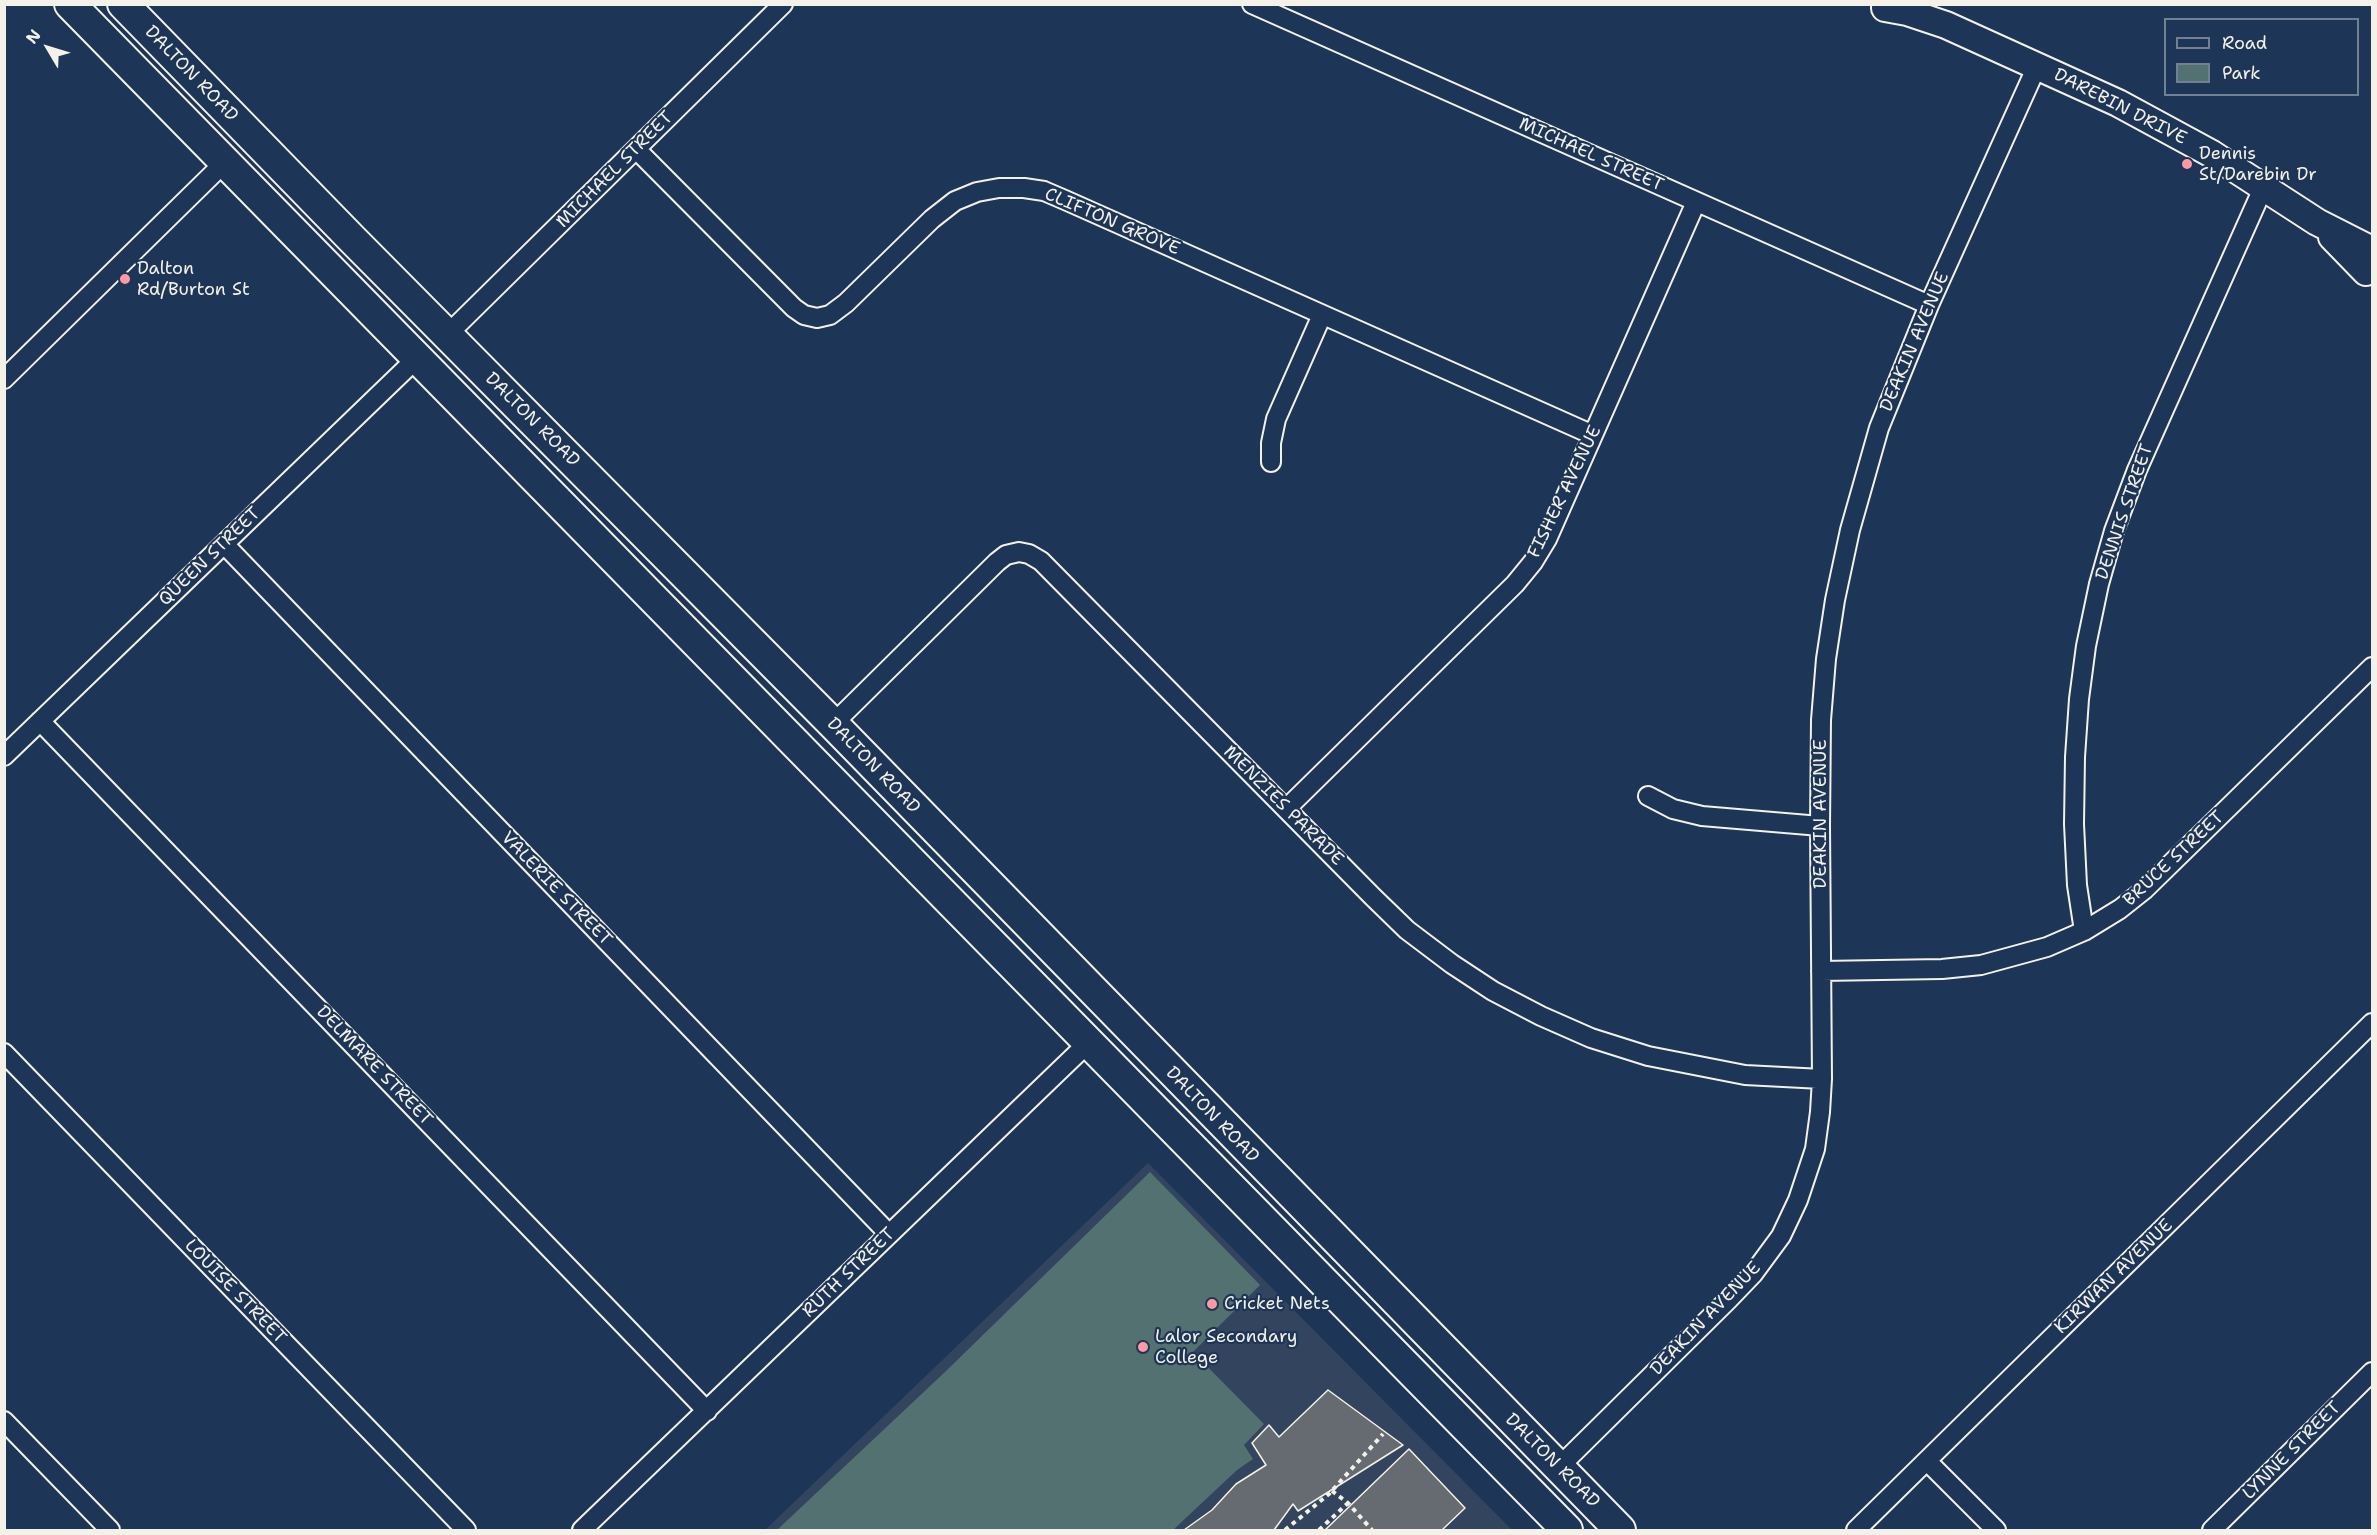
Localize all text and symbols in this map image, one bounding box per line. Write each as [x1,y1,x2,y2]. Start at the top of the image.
north arrow [18,18,78,78]
legend [2164,18,2359,96]
street label: DALTON ROAD [140,22,242,126]
text: N [21,25,46,48]
text: Road [2222,31,2267,55]
text: Park [2222,61,2261,85]
street label: DAREBIN DRIVE [2050,64,2190,150]
street label: MICHAEL STREET [552,107,678,233]
street label: MICHAEL STREET [1515,113,1667,197]
place label: Dennis St/Darebin Dr [2199,143,2317,186]
marker: Dennis St/Darebin Dr [2180,157,2194,171]
street label: CLIFTON GROVE [1041,184,1183,260]
place label: Dalton Rd/Burton St [137,258,250,300]
street label: DEAKIN AVENUE [1876,269,1954,415]
marker: Dalton Rd/Burton St [118,272,132,286]
street label: DALTON ROAD [480,368,584,472]
street label: FISHER AVENUE [1524,422,1606,562]
street label: DENNIS STREET [2092,441,2158,583]
street label: QUEEN STREET [155,503,265,611]
street label: DALTON ROAD [822,714,924,818]
street label: DEAKIN AVENUE [1810,739,1832,889]
street label: MENZIES PARADE [1218,741,1348,871]
street label: BRUCE STREET [2119,807,2229,911]
street label: VALERIE STREET [496,827,616,951]
street label: DELMARE STREET [311,1002,437,1130]
street label: DALTON ROAD [1161,1063,1263,1167]
street label: KIRWAN AVENUE [2050,1215,2178,1339]
street label: RUTH STREET [798,1224,900,1322]
street label: LOUISE STREET [180,1235,290,1349]
street label: DEAKIN AVENUE [1646,1258,1766,1380]
place label: Cricket Nets [1224,1293,1330,1315]
marker: Cricket Nets [1205,1297,1219,1311]
place label: Lalor Secondary College [1155,1326,1297,1368]
marker: Lalor Secondary College [1136,1340,1150,1354]
street label: LYNNE STREET [2238,1397,2346,1505]
street label: DALTON ROAD [1500,1409,1604,1513]

